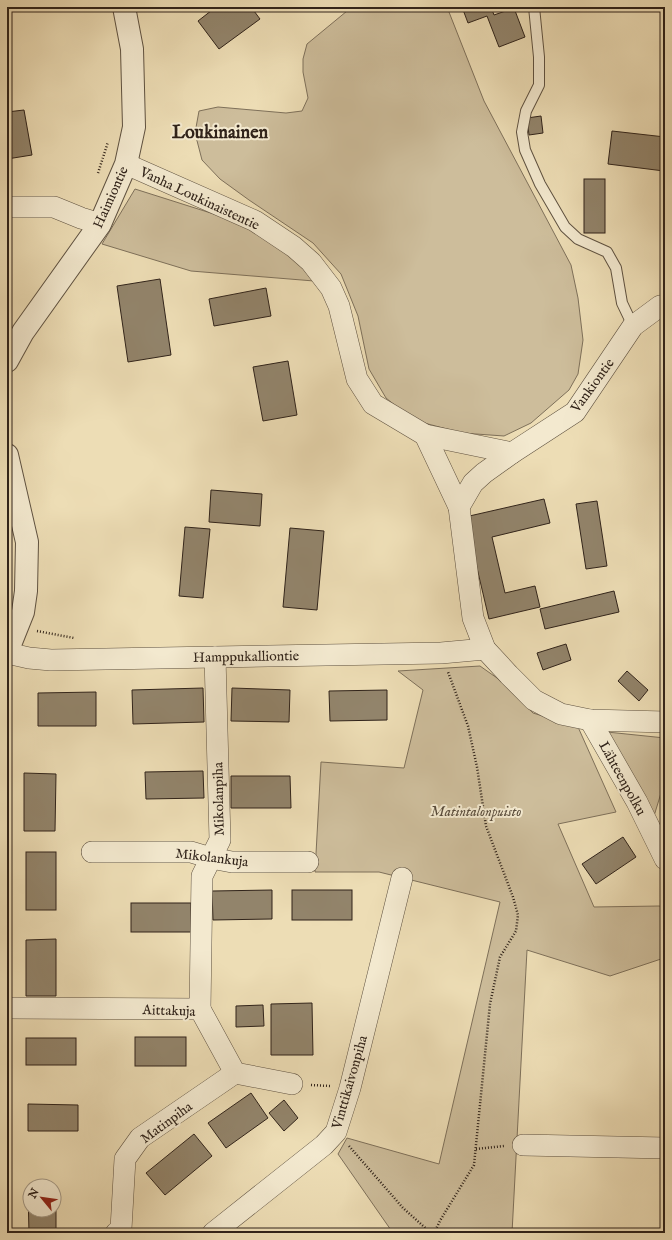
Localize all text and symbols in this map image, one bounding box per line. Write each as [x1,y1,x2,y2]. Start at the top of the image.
district label: Loukinainen [172,122,268,145]
street label: Haimiontie [89,163,133,231]
street label: Vanha Loukinaistentie [136,163,263,235]
street label: Vankiontie [566,354,619,417]
street label: Hamppukalliontie [193,647,300,667]
street label: Lähteenpolku [594,738,650,819]
street label: Mikolanpiha [209,761,229,836]
park label: Matintalonpuisto [431,803,521,821]
street label: Mikolankuja [174,845,250,872]
street label: Aittakuja [141,1001,197,1021]
street label: Vinttikaivonpiha [328,1032,372,1132]
street label: Matinpiha [137,1097,197,1148]
north arrow [22,1178,62,1218]
text: N [25,1186,43,1202]

